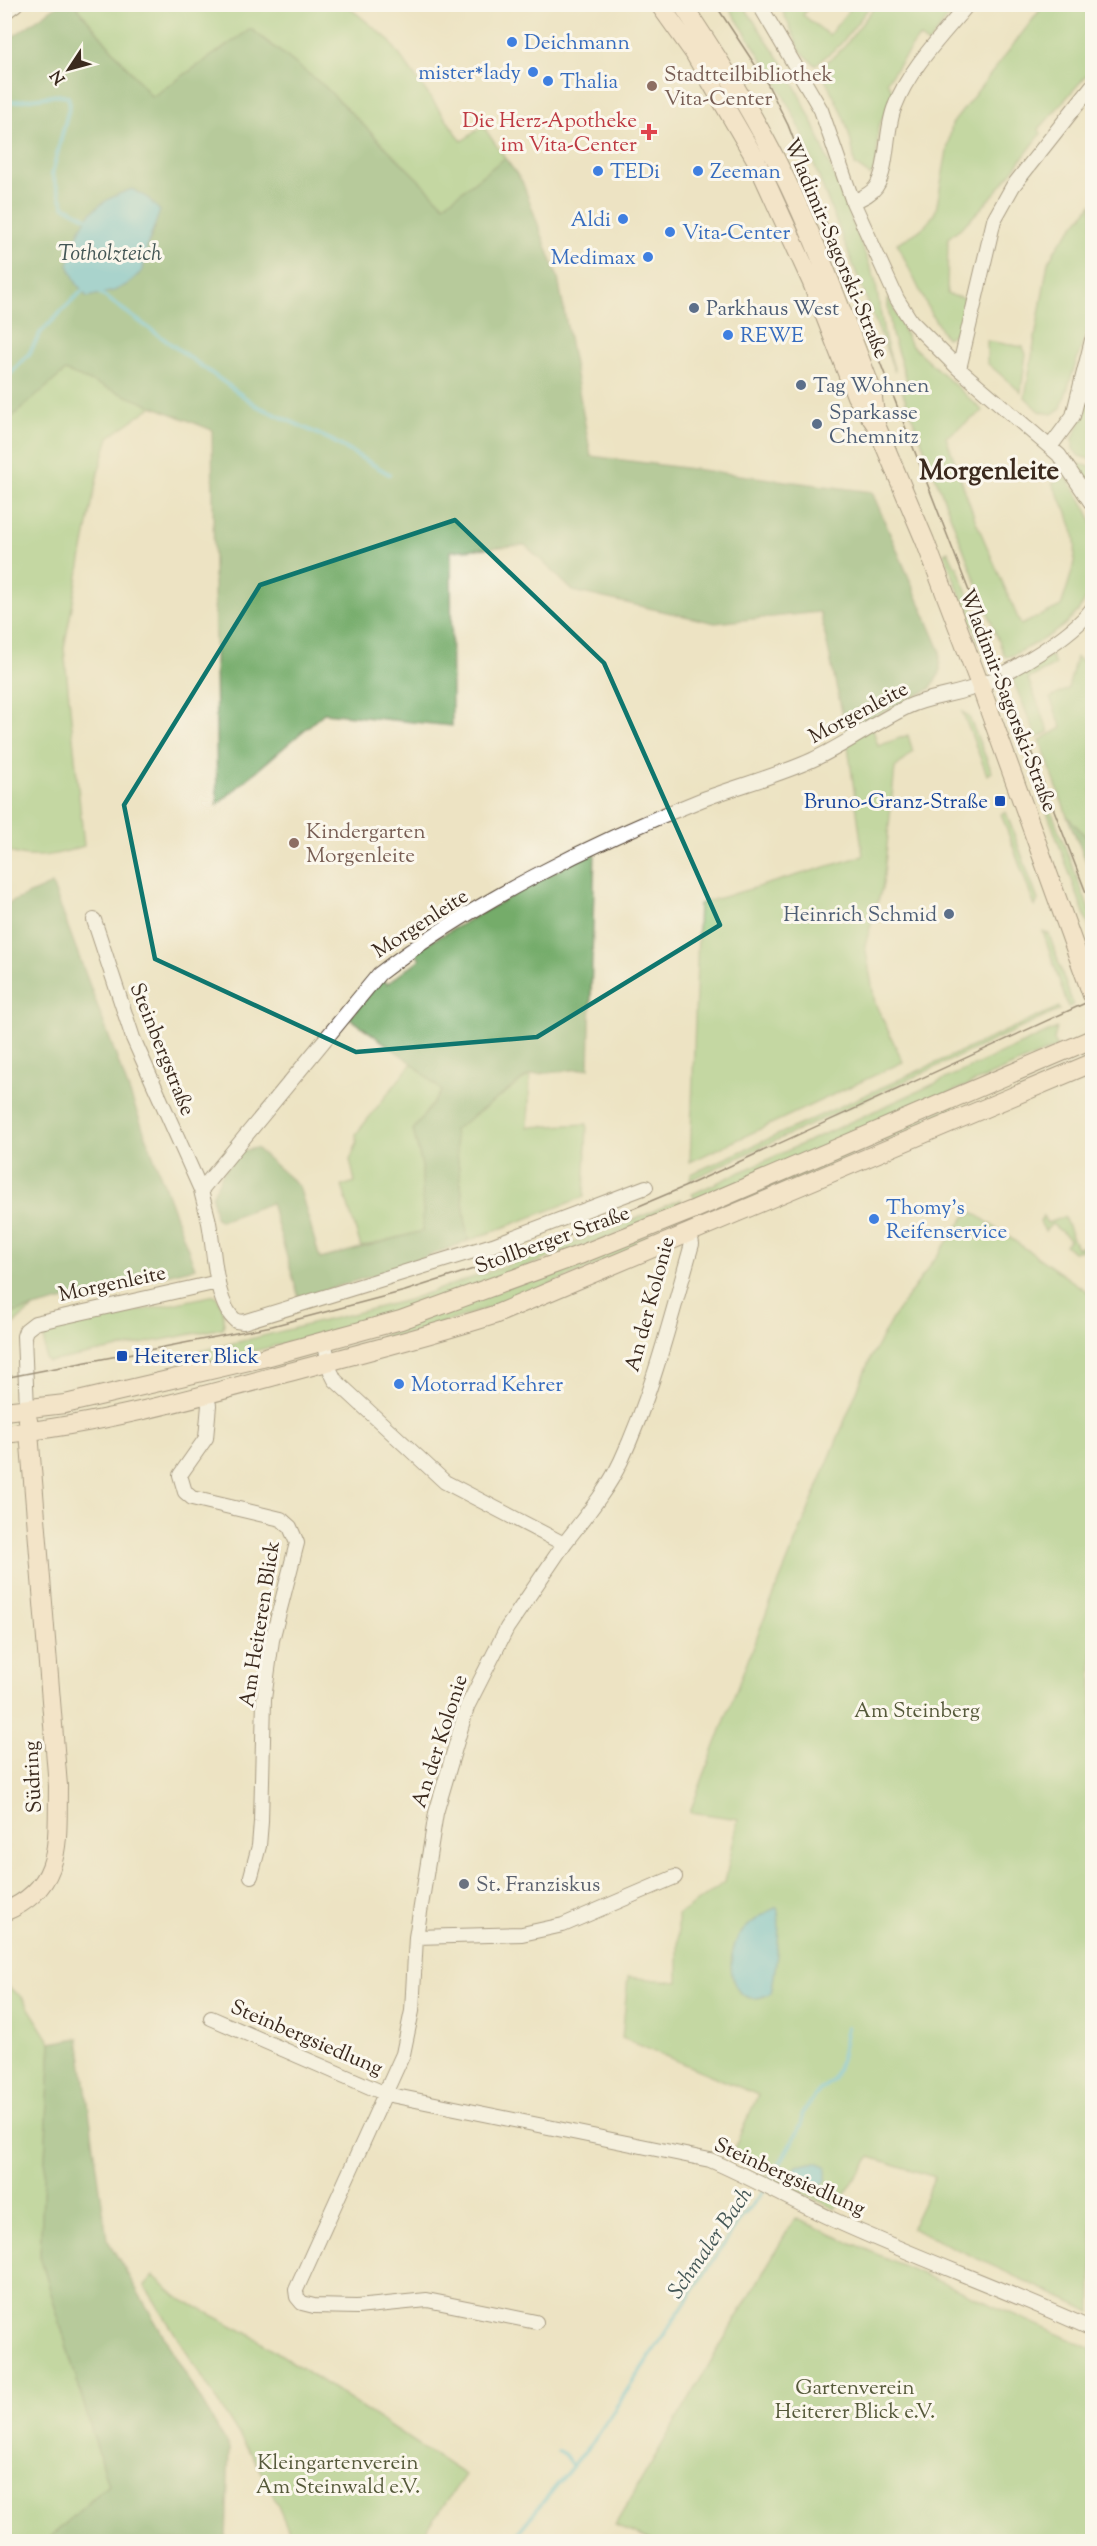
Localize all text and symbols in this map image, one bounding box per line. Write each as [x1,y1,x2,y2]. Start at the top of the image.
place label: Deichmann [524,29,630,59]
marker: Deichmann [505,35,519,49]
north arrow [39,39,99,99]
place label: mister*lady [418,59,522,89]
place label: Stadtteilbibliothek Vita-Center [664,61,834,115]
text: N [46,64,72,88]
marker: mister*lady [526,65,540,79]
place label: Thalia [560,68,619,98]
marker: Thalia [541,74,555,88]
marker: Stadtteilbibliothek Vita-Center [645,79,659,93]
place label: Die Herz-Apotheke im Vita-Center [462,107,637,161]
marker: Die Herz-Apotheke im Vita-Center [642,125,656,139]
street label: Wladimir-Sagorski-Straße [775,134,895,364]
place label: TEDi [610,158,660,188]
place label: Zeeman [710,158,781,188]
marker: TEDi [591,164,605,178]
marker: Zeeman [691,164,705,178]
place label: Aldi [570,206,611,236]
marker: Aldi [616,212,630,226]
place label: Vita-Center [682,219,791,249]
marker: Vita-Center [663,225,677,239]
water label: Totholzteich [58,239,162,271]
place label: Medimax [551,244,636,274]
marker: Medimax [641,250,655,264]
place label: Parkhaus West [706,295,839,325]
marker: Parkhaus West [687,301,701,315]
place label: REWE [740,322,804,352]
marker: REWE [721,328,735,342]
place label: Tag Wohnen [813,372,929,402]
marker: Tag Wohnen [794,378,808,392]
place label: Sparkasse Chemnitz [829,399,919,453]
marker: Sparkasse Chemnitz [810,417,824,431]
district label: Morgenleite [919,453,1059,492]
street label: Wladimir-Sagorski-Straße [951,585,1064,817]
street label: Morgenleite [804,675,914,753]
place label: Bruno-Granz-Straße [804,788,988,818]
marker: Bruno-Granz-Straße [993,794,1007,808]
place label: Kindergarten Morgenleite [306,818,426,872]
marker: Kindergarten Morgenleite [287,836,301,850]
street label: Morgenleite [367,882,475,967]
place label: Heinrich Schmid [783,901,937,931]
marker: Heinrich Schmid [942,907,956,921]
street label: Steinbergstraße [121,979,201,1121]
place label: Thomy's Reifenservice [886,1194,1007,1248]
street label: Stollberger Straße [471,1199,634,1283]
marker: Thomy's Reifenservice [867,1212,881,1226]
street label: An der Kolonie [619,1234,683,1375]
street label: Morgenleite [56,1259,169,1311]
place label: Heiterer Blick [134,1343,259,1373]
marker: Heiterer Blick [115,1349,129,1363]
place label: Motorrad Kehrer [411,1371,563,1401]
marker: Motorrad Kehrer [392,1377,406,1391]
street label: Am Heiteren Blick [233,1538,289,1710]
street label: An der Kolonie [405,1671,477,1812]
park label: Am Steinberg [854,1697,980,1727]
street label: Südring [17,1740,51,1814]
place label: St. Franziskus [476,1871,600,1901]
marker: St. Franziskus [457,1877,471,1891]
street label: Steinbergsiedlung [225,1993,387,2084]
street label: Steinbergsiedlung [709,2131,870,2225]
water label: Schmaler Bach [661,2181,762,2306]
park label: Gartenverein Heiterer Blick e.V. [775,2374,935,2428]
park label: Kleingartenverein Am Steinwald e.V. [256,2449,420,2503]

